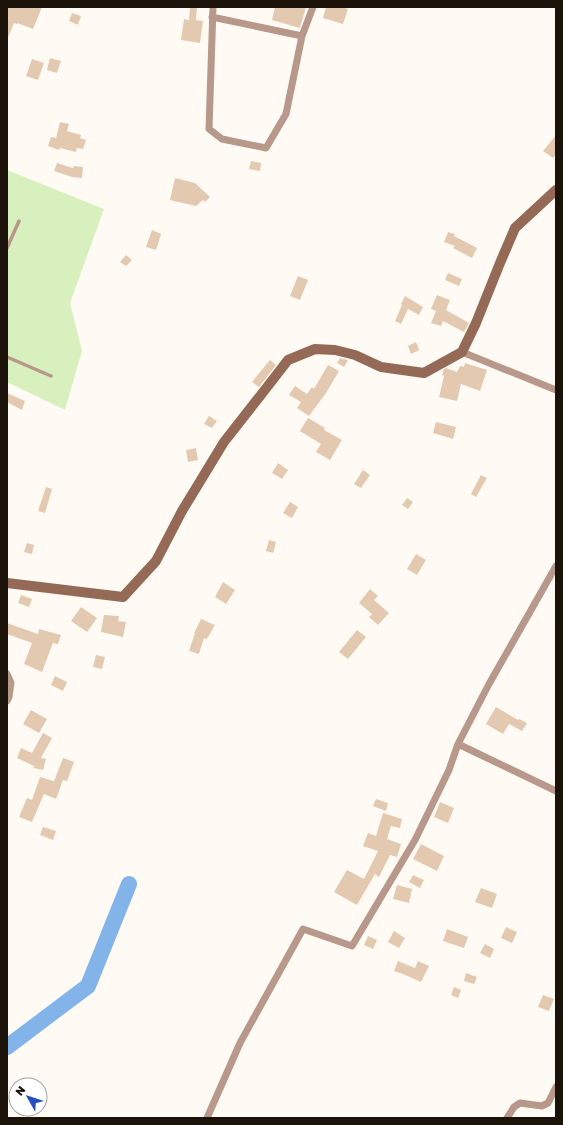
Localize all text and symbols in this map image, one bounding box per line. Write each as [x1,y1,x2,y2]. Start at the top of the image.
north arrow [8,1077,48,1117]
text: N [12,1083,28,1098]

